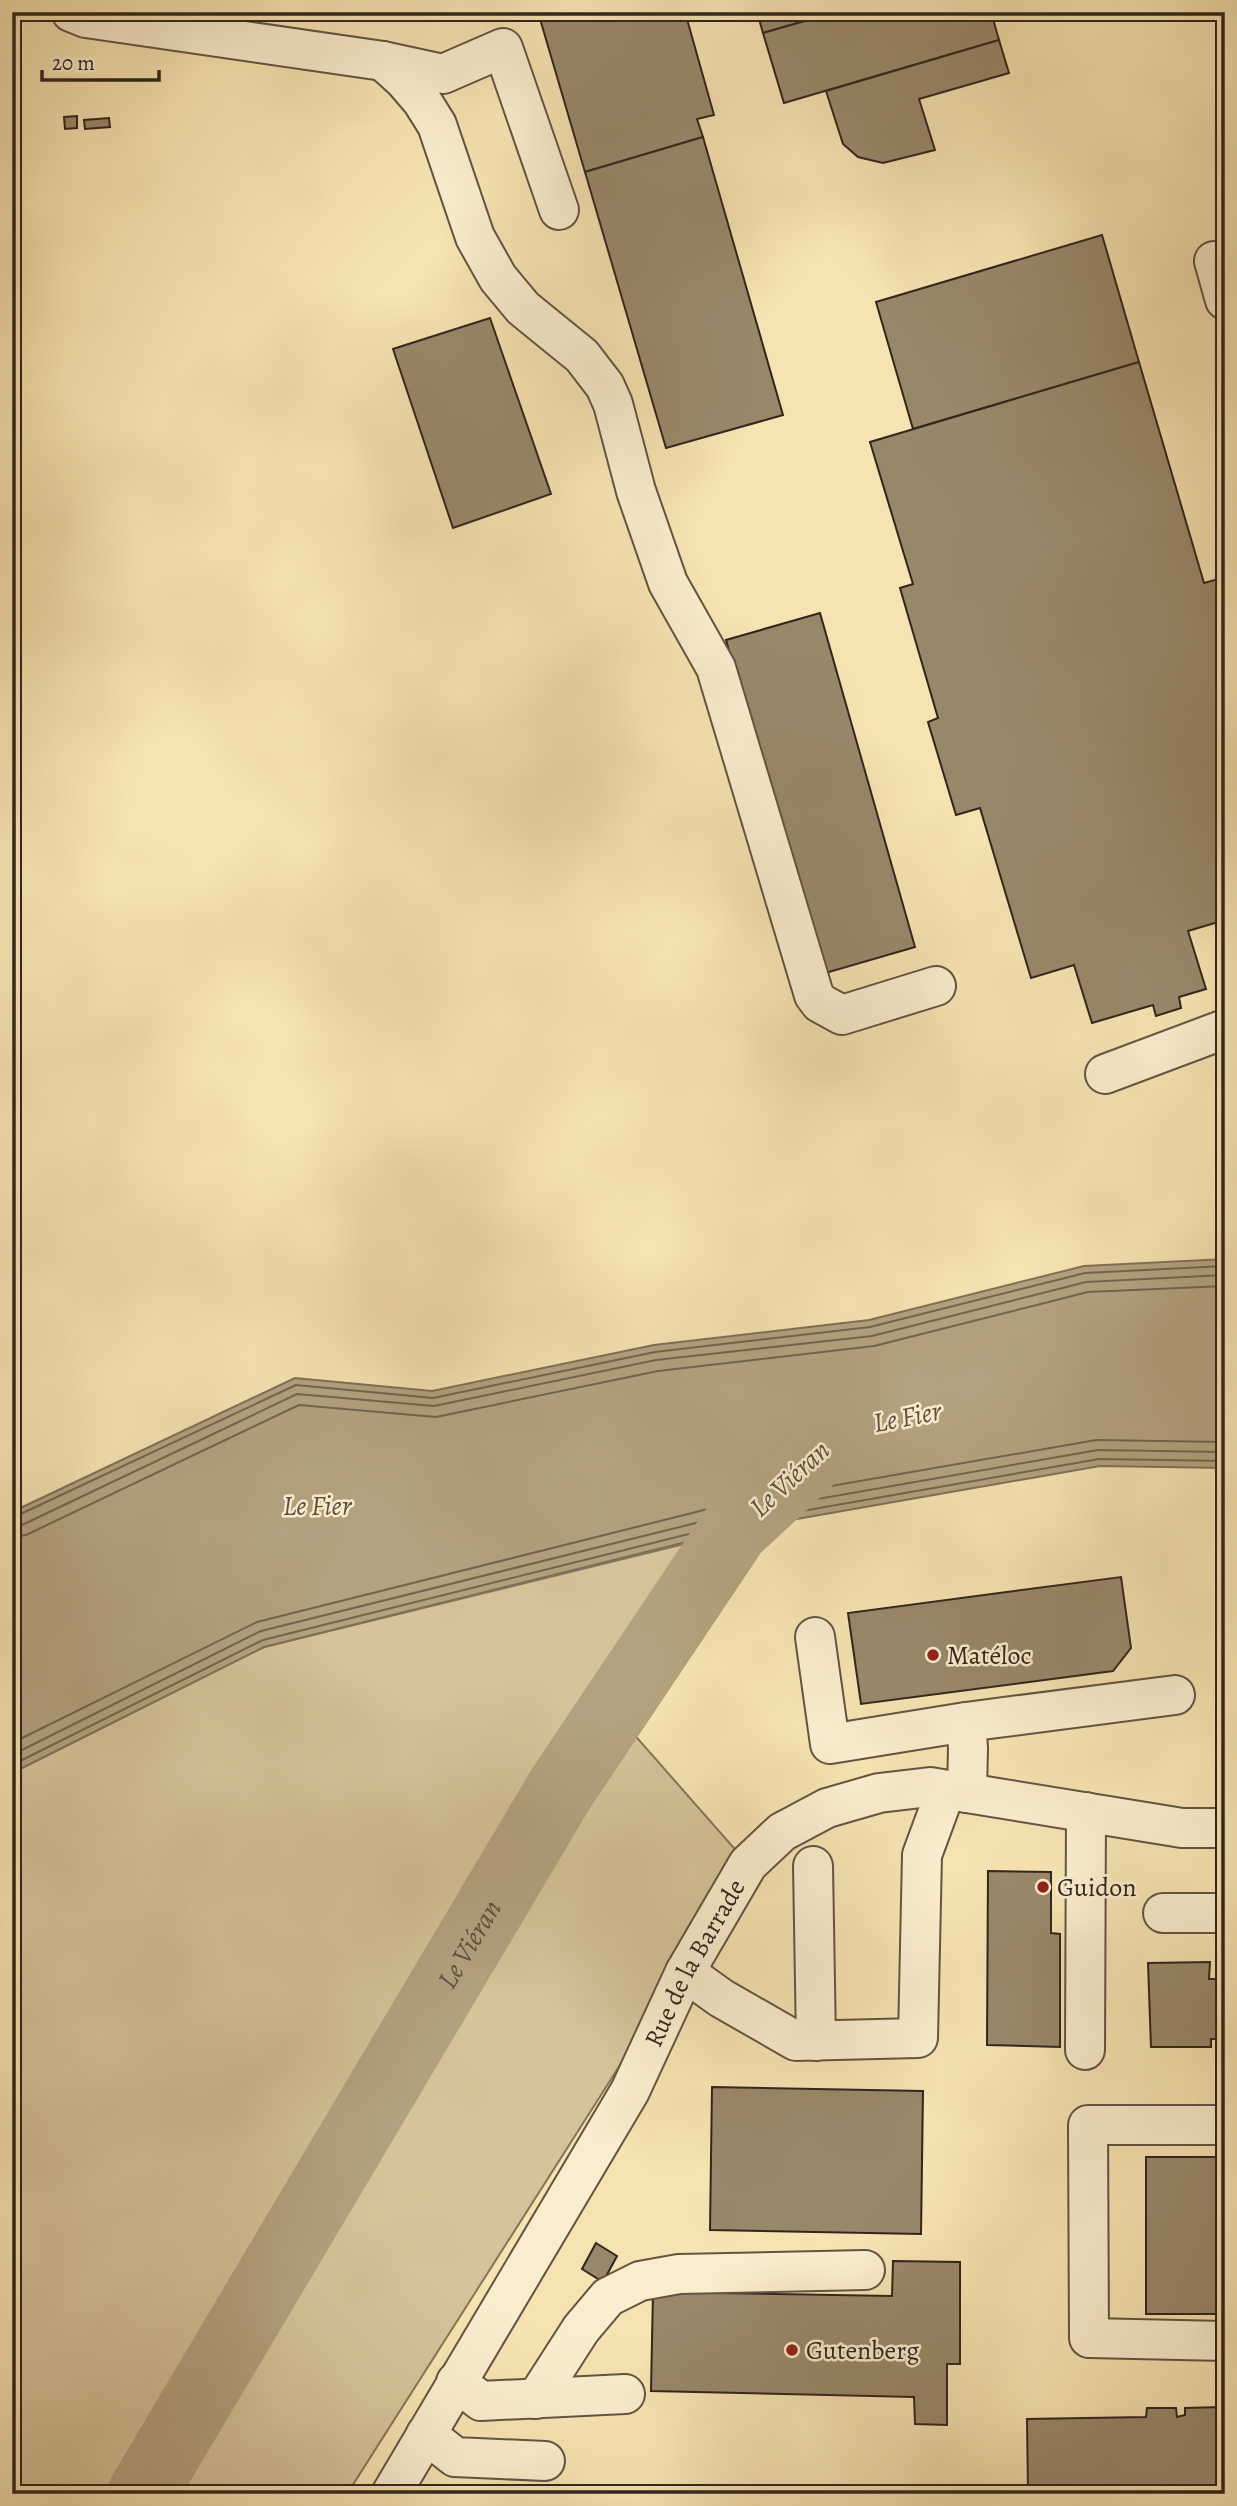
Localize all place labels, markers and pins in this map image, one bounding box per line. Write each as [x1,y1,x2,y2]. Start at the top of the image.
place label: Matéloc [947,1638,1031,1673]
marker: Matéloc [925,1647,941,1663]
place label: Guidon [1057,1870,1136,1905]
marker: Guidon [1035,1879,1051,1895]
place label: Gutenberg [806,2333,919,2368]
marker: Gutenberg [784,2342,800,2358]

